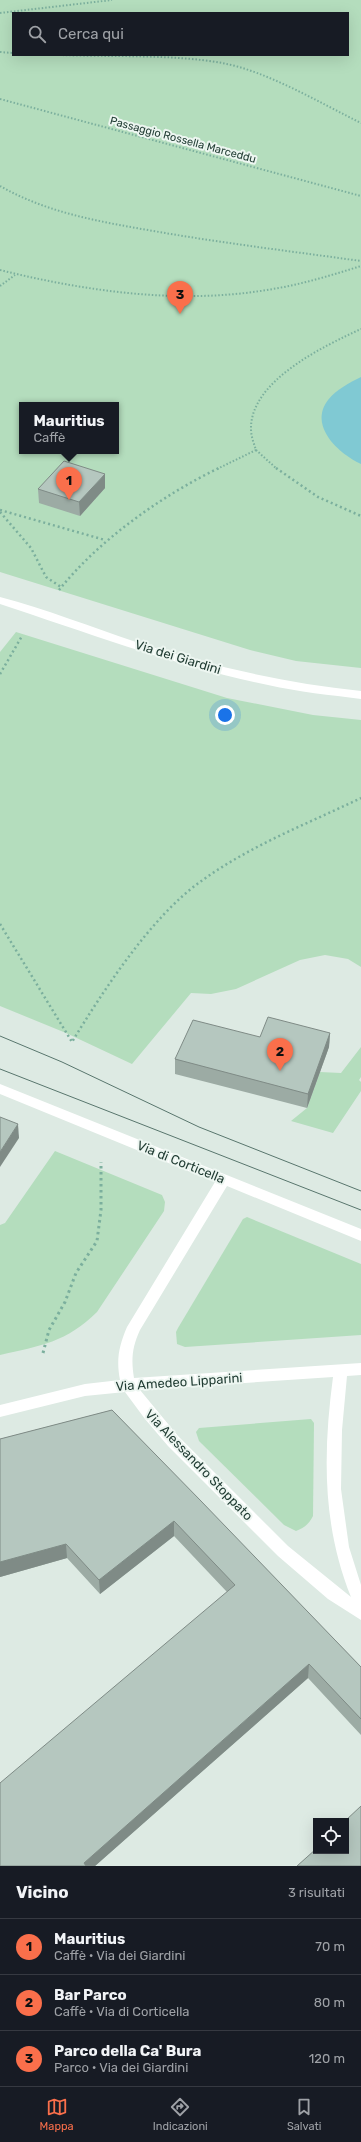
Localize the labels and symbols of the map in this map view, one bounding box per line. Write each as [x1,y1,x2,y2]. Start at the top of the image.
street label: Passaggio Rossella Marceddu [108,114,258,166]
pin: 3 [167,281,193,314]
pin: 1 [56,467,82,500]
street label: Via dei Giardini [133,637,223,677]
your location [215,705,235,725]
pin: 2 [267,1038,293,1071]
street label: Via di Corticella [135,1138,227,1186]
street label: Via Amedeo Lipparini [115,1370,243,1394]
street label: Via Alessandro Stoppato [142,1407,256,1523]

